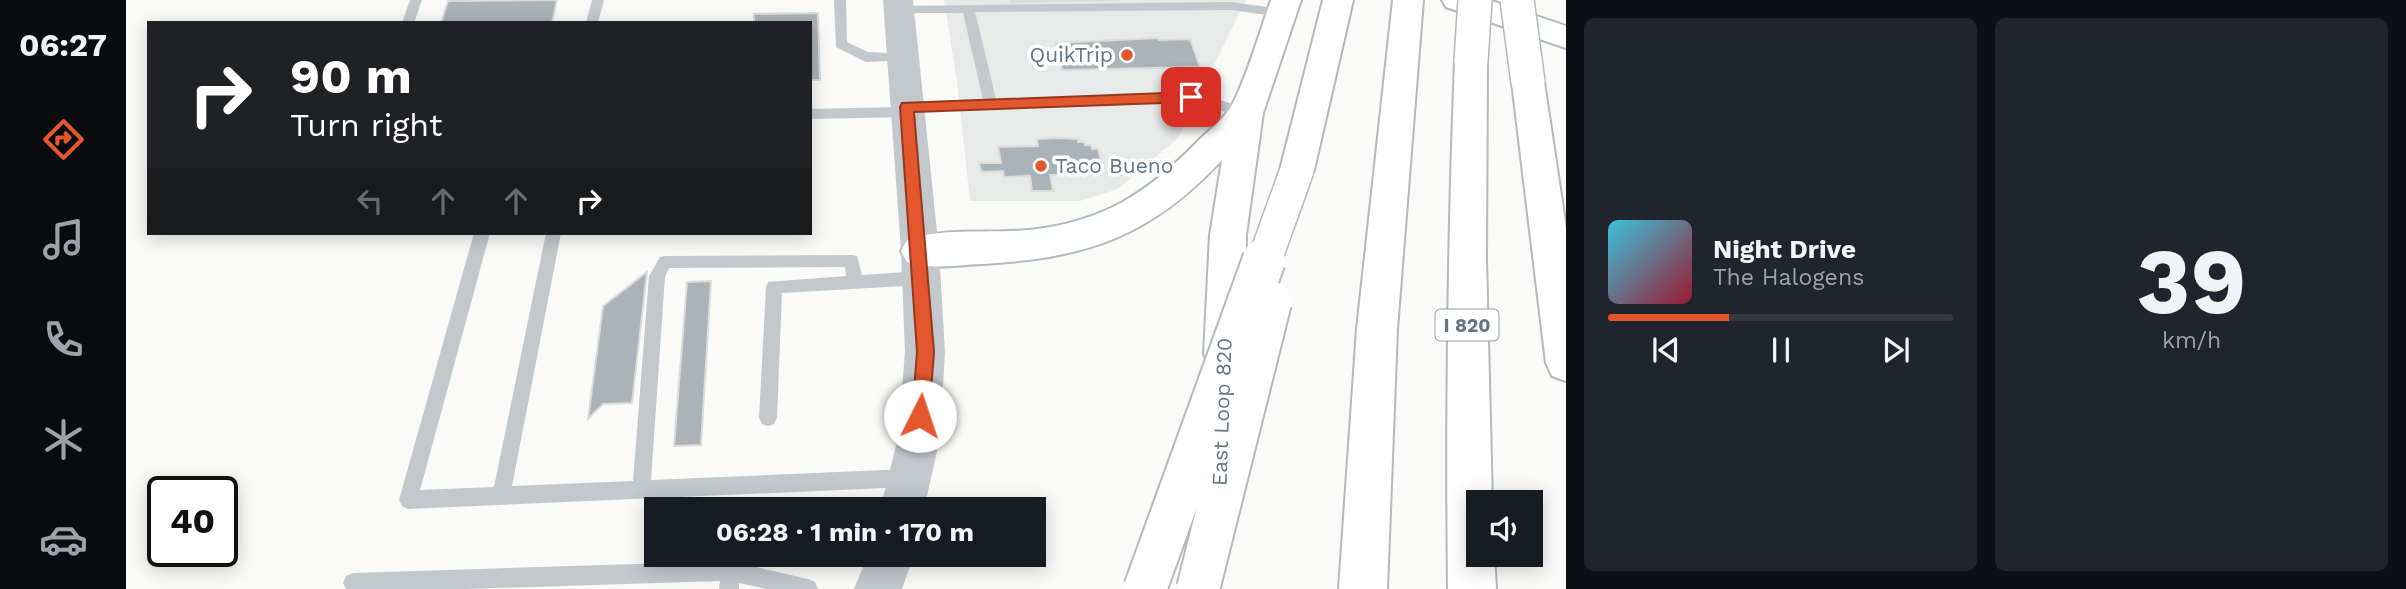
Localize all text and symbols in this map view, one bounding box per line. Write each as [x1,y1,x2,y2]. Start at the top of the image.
text: 06:27 [19,26,107,64]
place label: QuikTrip [1030,42,1113,67]
text: 90 m [290,47,412,105]
marker: QuikTrip [1119,47,1135,63]
icon: right [175,49,266,140]
pin [1161,67,1221,127]
icon: arrive [1172,78,1210,116]
text: Turn right [290,106,442,144]
icon: directions [39,115,88,164]
place label: Taco Bueno [1055,153,1173,178]
marker: Taco Bueno [1033,158,1049,174]
icon: left [351,182,389,220]
icon: ahead [424,182,462,220]
icon: ahead [497,182,535,220]
icon: right [570,182,608,220]
icon: music [39,215,88,264]
text: 39 [2136,228,2247,335]
text: Night Drive [1713,234,1856,264]
text: The Halogens [1713,264,1864,291]
road number: I 820 [1436,310,1498,340]
icon: phone [39,315,88,364]
text: km/h [2162,327,2221,354]
icon: previous [1647,331,1685,369]
icon: pause [1762,331,1800,369]
icon: next [1877,331,1915,369]
street label: East Loop 820 [1206,337,1237,487]
position arrow [883,379,957,453]
icon: climate [39,415,88,464]
speed limit sign: 40 [147,476,238,567]
map controls [1466,490,1543,567]
button: sound [1466,490,1543,567]
icon: car [39,515,88,564]
text: 06:28 · 1 min · 170 m [716,517,974,547]

